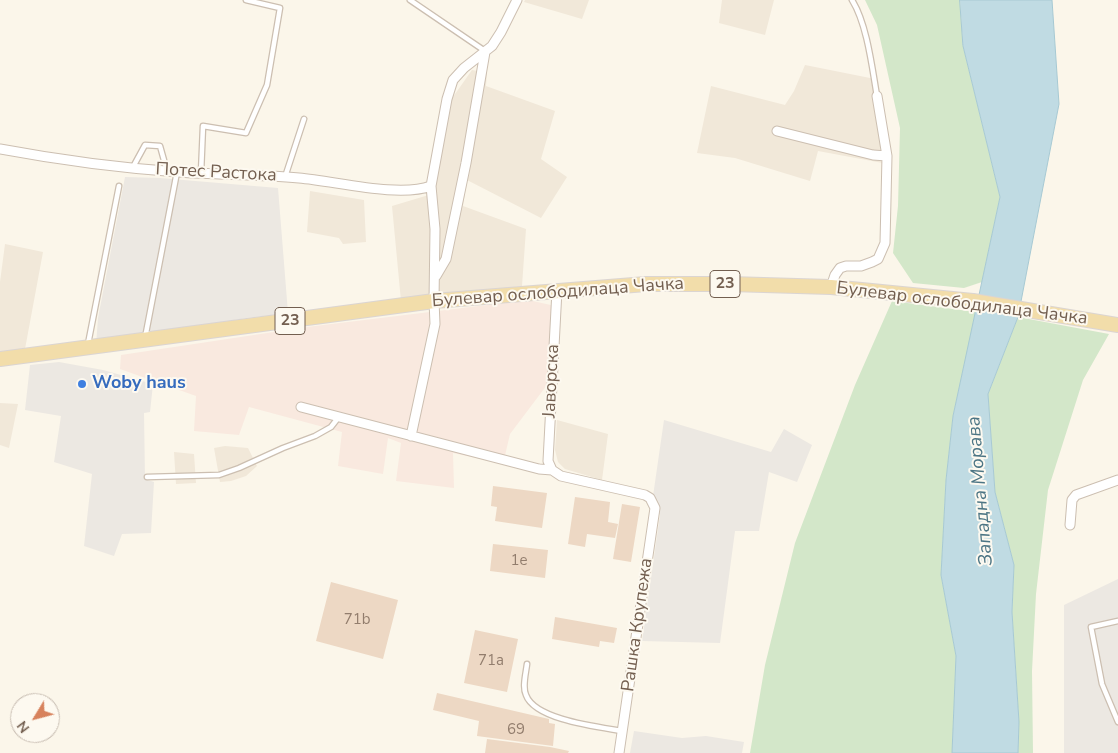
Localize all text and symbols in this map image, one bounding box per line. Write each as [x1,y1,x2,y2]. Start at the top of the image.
street label: Потес Растока [155,159,277,187]
road number: 23 [710,270,740,298]
street label: Булевар ослободилаца Чачка [431,273,685,313]
street label: Булевар ослободилаца Чачка [835,278,1089,330]
road number: 23 [275,308,305,334]
street label: Јаворска [539,344,565,418]
place label: Woby haus [92,373,186,395]
marker: Woby haus [76,378,88,390]
water label: Западна Морава [963,415,999,567]
house number: 1e [511,552,527,570]
street label: Рашка Крупежа [618,557,658,693]
house number: 71b [344,611,370,629]
house number: 71a [478,652,504,670]
north arrow [10,693,60,743]
text: N [13,717,34,737]
house number: 69 [507,721,525,739]

